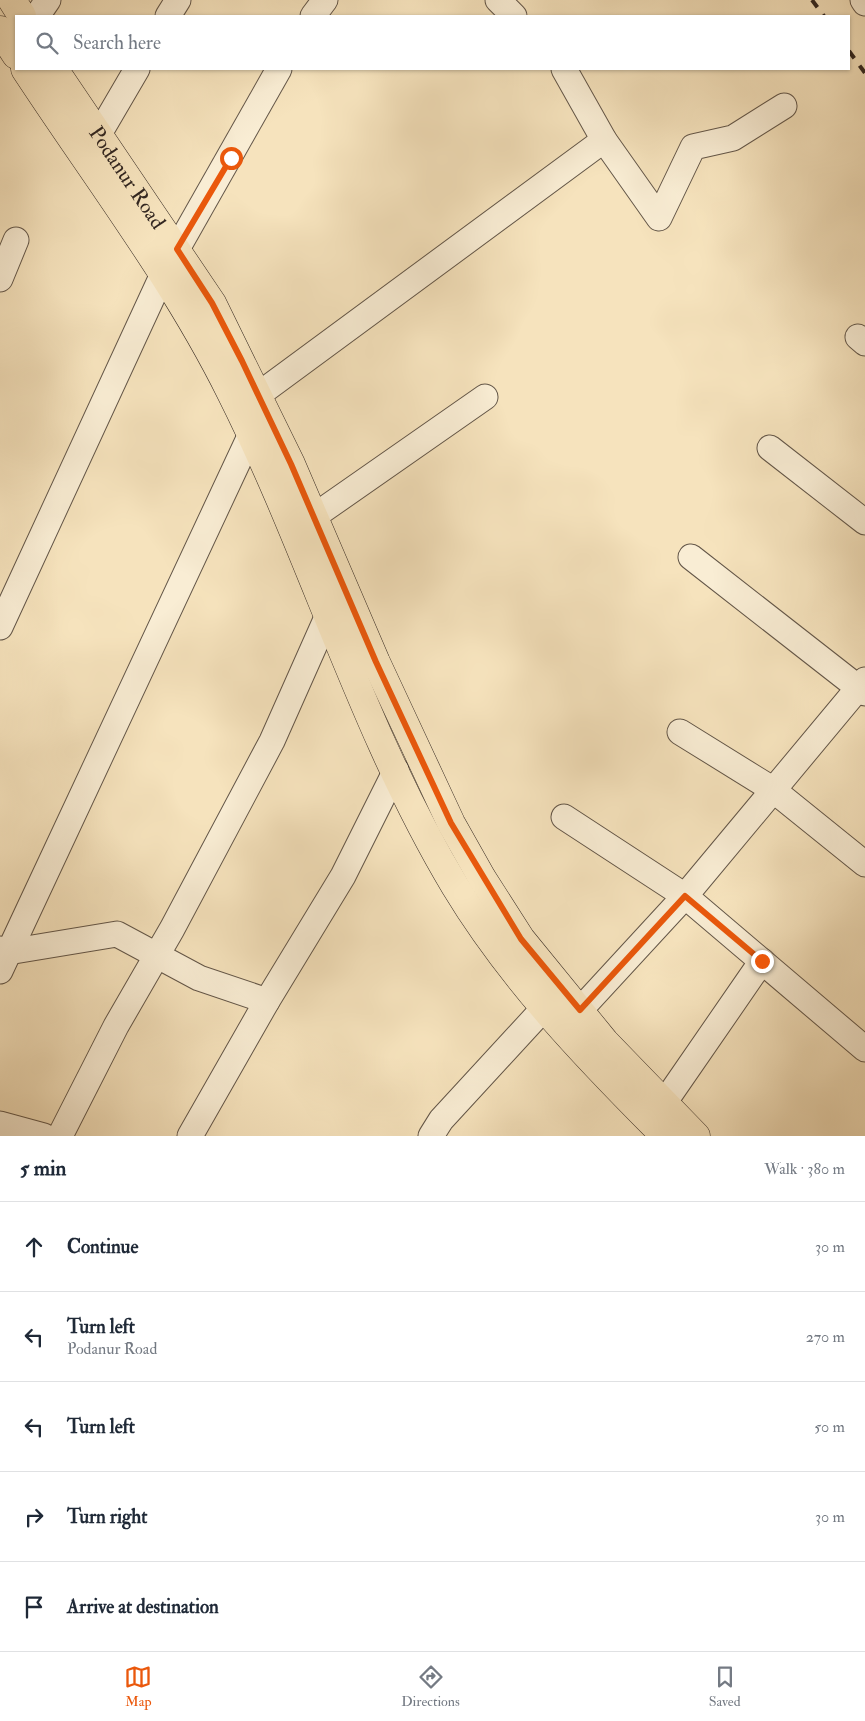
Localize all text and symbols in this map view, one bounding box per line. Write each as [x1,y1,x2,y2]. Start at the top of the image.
search box [15,15,850,70]
icon: search [33,29,61,57]
text: Search here [73,31,161,55]
street label: Podanur Road [83,121,172,235]
route start [220,147,243,170]
route end [751,950,774,973]
text: 5 min [20,1155,66,1182]
text: Walk · 380 m [764,1159,845,1179]
icon: ahead [20,1233,48,1261]
text: Continue [67,1235,138,1259]
text: 30 m [815,1237,845,1257]
text: Turn left [67,1315,135,1339]
icon: left [20,1323,48,1351]
text: 270 m [806,1327,845,1347]
text: Podanur Road [67,1339,157,1359]
icon: left [20,1413,48,1441]
text: Turn left [67,1415,135,1439]
text: 50 m [814,1417,845,1437]
icon: right [20,1503,48,1531]
text: Turn right [67,1505,147,1529]
text: 30 m [815,1507,845,1527]
icon: arrive [20,1593,48,1621]
text: Arrive at destination [67,1595,219,1619]
tab: Map [124,1663,152,1710]
tab: Directions [401,1663,460,1710]
tab: Saved [709,1663,741,1710]

